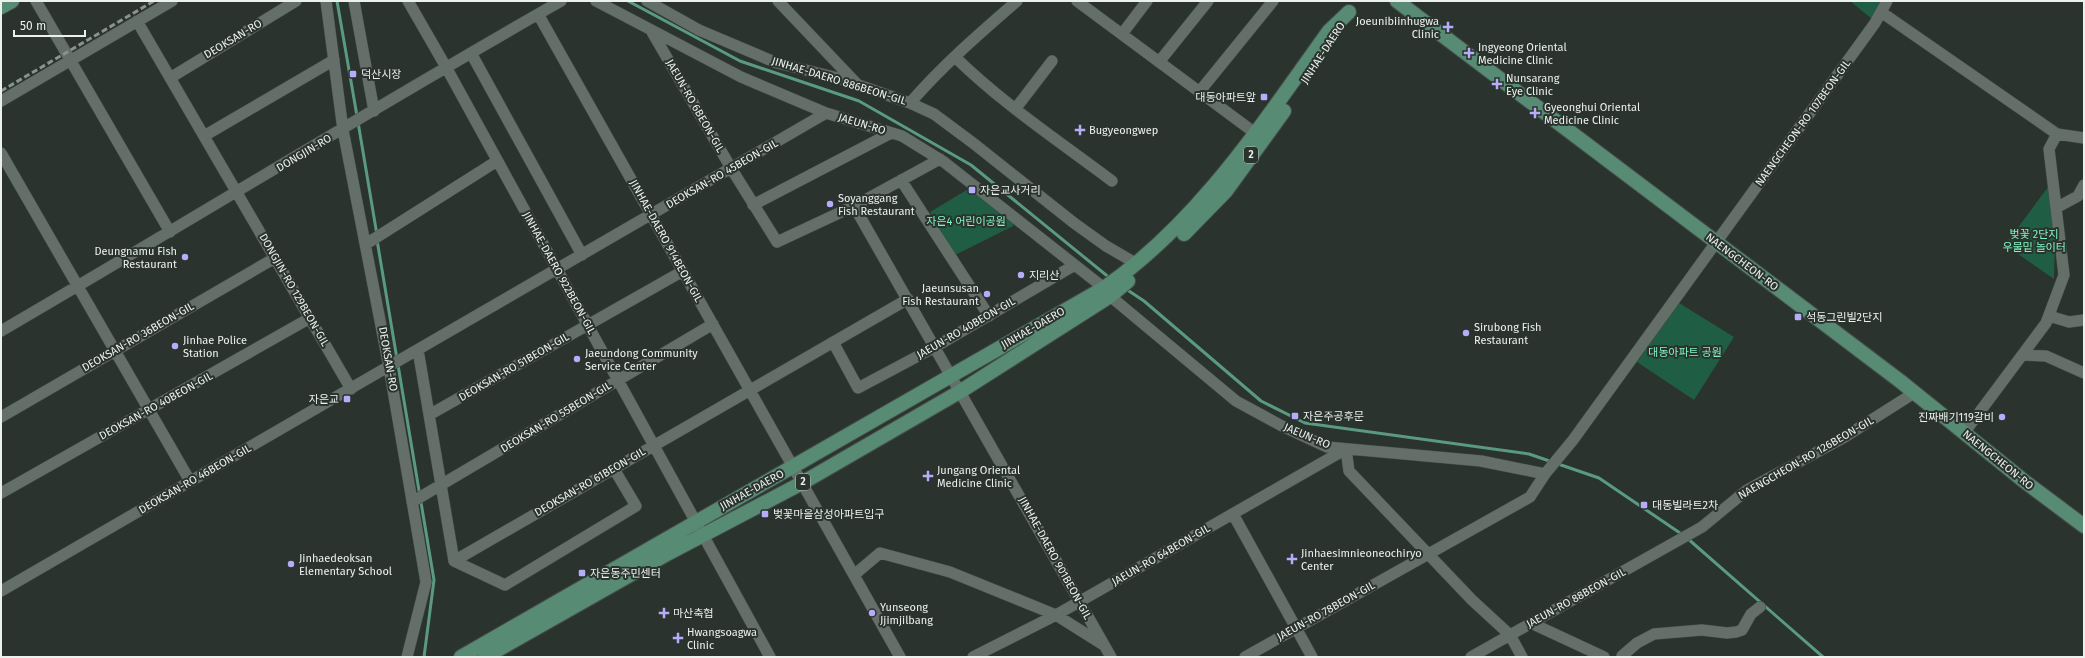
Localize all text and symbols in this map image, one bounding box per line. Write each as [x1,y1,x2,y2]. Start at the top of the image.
scale bar [14,12,85,38]
place label: Joeunibiinhugwa Clinic [1356,15,1439,41]
street label: DEOKSAN-RO [202,17,264,61]
text: 50 m [20,19,46,33]
street label: JINHAE-DAERO [1298,20,1348,86]
marker: Joeunibiinhugwa Clinic [1442,21,1454,33]
place label: Ingyeong Oriental Medicine Clinic [1478,41,1567,67]
marker: Ingyeong Oriental Medicine Clinic [1463,47,1475,59]
street label: JINHAE-DAERO 886BEON-GIL [770,54,908,108]
street label: JAEUN-RO 6BEON-GIL [663,57,727,155]
street label: NAENGCHEON-RO 107BEON-GIL [1753,57,1854,189]
place label: 덕산시장 [361,68,401,81]
marker: 덕산시장 [348,69,358,79]
place label: Nunsarang Eye Clinic [1506,72,1560,98]
marker: Nunsarang Eye Clinic [1491,78,1503,90]
place label: 대동아파트앞 [1195,91,1256,104]
marker: 대동아파트앞 [1259,92,1269,102]
place label: Gyeonghui Oriental Medicine Clinic [1544,101,1640,127]
marker: Gyeonghui Oriental Medicine Clinic [1529,107,1541,119]
street label: JAEUN-RO [837,111,887,137]
marker: Bugyeongwep [1074,124,1086,136]
place label: Bugyeongwep [1089,124,1158,137]
street label: DONGJIN-RO [274,132,334,174]
street label: DEOKSAN-RO 45BEON-GIL [664,136,781,211]
road number: 2 [1244,147,1258,163]
street label: JINHAE-DAERO 914BEON-GIL [627,177,705,305]
place label: 자은교사거리 [980,184,1041,197]
marker: 자은교사거리 [967,185,977,195]
place label: Soyanggang Fish Restaurant [838,192,915,218]
marker: Soyanggang Fish Restaurant [825,199,835,209]
street label: JINHAE-DAERO 922BEON-GIL [520,209,598,337]
park label: 자은4 어린이공원 [926,215,1006,228]
park label: 벚꽃 2단지 우물밑 놀이터 [2002,228,2066,254]
street label: DONGJIN-RO 129BEON-GIL [256,231,332,349]
street label: NAENGCHEON-RO [1703,231,1781,293]
place label: Deungnamu Fish Restaurant [94,245,177,271]
marker: Deungnamu Fish Restaurant [180,252,190,262]
place label: 지리산 [1029,269,1059,282]
marker: 지리산 [1016,270,1026,280]
place label: Jaeunsusan Fish Restaurant [902,282,979,308]
marker: Jaeunsusan Fish Restaurant [982,289,992,299]
street label: JAEUN-RO 40BEON-GIL [914,294,1018,362]
street label: DEOKSAN-RO 36BEON-GIL [80,299,197,374]
street label: JINHAE-DAERO [999,305,1067,351]
place label: 석동그린빌2단지 [1806,311,1882,324]
marker: 석동그린빌2단지 [1793,312,1803,322]
place label: Sirubong Fish Restaurant [1474,321,1542,347]
street label: DEOKSAN-RO [376,326,400,392]
marker: Sirubong Fish Restaurant [1461,328,1471,338]
street label: DEOKSAN-RO 51BEON-GIL [456,330,572,404]
place label: Jinhae Police Station [183,334,247,360]
marker: Jinhae Police Station [170,341,180,351]
park label: 대동아파트 공원 [1648,346,1722,359]
place label: Jaeundong Community Service Center [585,347,698,373]
marker: Jaeundong Community Service Center [572,354,582,364]
street label: DEOKSAN-RO 40BEON-GIL [97,369,215,443]
street label: DEOKSAN-RO 55BEON-GIL [498,379,614,455]
place label: 자은교 [309,393,339,406]
marker: 자은교 [342,394,352,404]
place label: 자은주공후문 [1303,410,1364,423]
marker: 자은주공후문 [1290,411,1300,421]
place label: 진짜배기119갈비 [1918,411,1994,424]
marker: 진짜배기119갈비 [1997,412,2007,422]
street label: NAENGCHEON-RO 126BEON-GIL [1736,414,1876,502]
street label: JAEUN-RO [1282,420,1332,452]
street label: NAENGCHEON-RO [1960,427,2036,493]
street label: DEOKSAN-RO 46BEON-GIL [137,441,254,516]
street label: DEOKSAN-RO 61BEON-GIL [532,445,648,519]
place label: Jungang Oriental Medicine Clinic [937,464,1020,490]
street label: JINHAE-DAERO [718,467,786,513]
marker: Jungang Oriental Medicine Clinic [922,470,934,482]
road number: 2 [796,474,810,490]
street label: JINHAE-DAERO 901BEON-GIL [1016,494,1094,622]
place label: 대동빌라트2차 [1652,499,1718,512]
marker: 대동빌라트2차 [1639,500,1649,510]
place label: 벚꽃마을삼성아파트입구 [773,508,884,521]
marker: 벚꽃마을삼성아파트입구 [760,509,770,519]
street label: JAEUN-RO 64BEON-GIL [1110,521,1213,588]
place label: Jinhaesimnieoneochiryo Center [1301,547,1422,573]
place label: Jinhaedeoksan Elementary School [299,552,392,578]
marker: Jinhaesimnieoneochiryo Center [1286,553,1298,565]
marker: Jinhaedeoksan Elementary School [286,559,296,569]
street label: JAEUN-RO 88BEON-GIL [1524,565,1628,631]
place label: 자은동주민센터 [590,567,661,580]
marker: 자은동주민센터 [577,568,587,578]
street label: JAEUN-RO 78BEON-GIL [1275,578,1378,643]
place label: Yunseong Jjimjilbang [880,601,933,627]
marker: 마산축협 [658,607,670,619]
place label: 마산축협 [673,607,713,620]
marker: Yunseong Jjimjilbang [867,608,877,618]
place label: Hwangsoagwa Clinic [687,626,757,652]
marker: Hwangsoagwa Clinic [672,632,684,644]

